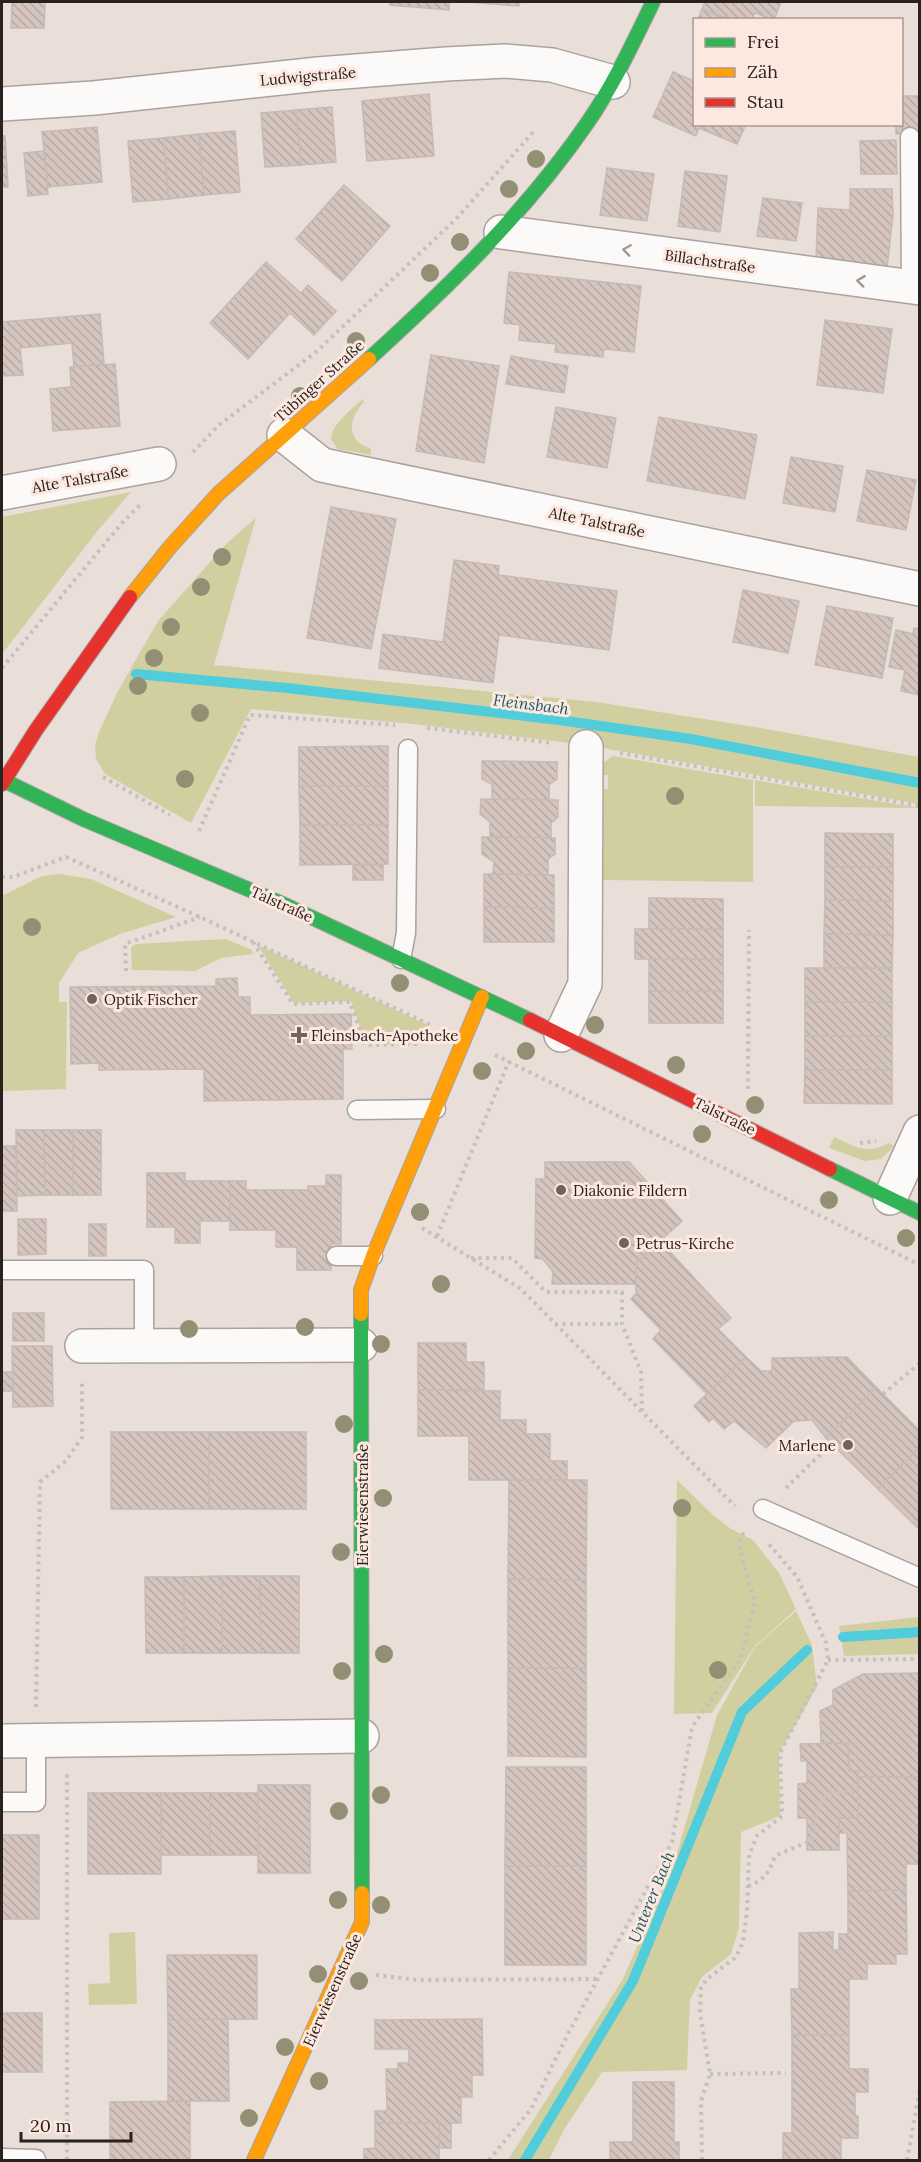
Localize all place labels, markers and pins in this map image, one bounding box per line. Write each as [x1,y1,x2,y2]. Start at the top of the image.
place label: Optik Fischer [104,990,198,1009]
marker: Optik Fischer [85,992,99,1006]
place label: Fleinsbach-Apotheke [311,1026,458,1045]
marker: Fleinsbach-Apotheke [292,1028,306,1042]
place label: Diakonie Fildern [573,1181,687,1200]
marker: Diakonie Fildern [554,1183,568,1197]
place label: Petrus-Kirche [636,1234,734,1253]
marker: Petrus-Kirche [617,1236,631,1250]
place label: Marlene [779,1436,836,1455]
marker: Marlene [841,1438,855,1452]

